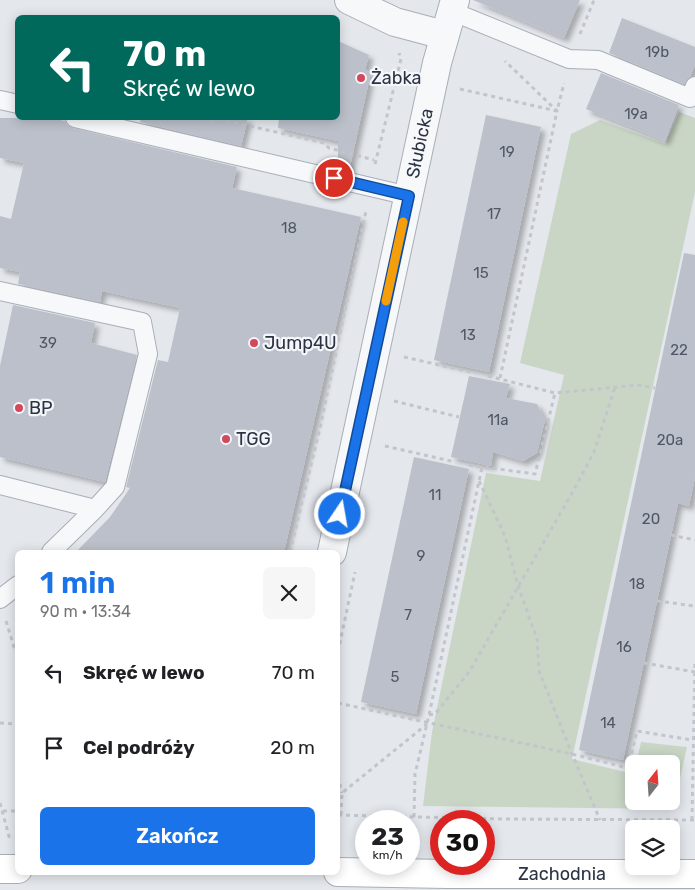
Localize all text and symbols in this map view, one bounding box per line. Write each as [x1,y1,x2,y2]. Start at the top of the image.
text: 70 m [123,33,206,75]
icon: left [40,35,105,100]
house number: 19b [645,43,669,61]
place label: Żabka [371,67,422,89]
marker: Żabka [355,72,367,84]
text: Skręć w lewo [123,75,255,102]
house number: 19a [624,105,648,123]
street label: Słubicka [402,106,438,180]
house number: 19 [499,143,515,161]
pin [313,157,355,199]
icon: arrive [320,164,348,192]
house number: 17 [487,205,501,223]
house number: 18 [281,219,297,237]
house number: 15 [473,264,489,282]
house number: 13 [460,326,476,344]
place label: Jump4U [264,332,337,354]
house number: 39 [39,334,57,352]
marker: Jump4U [248,337,260,349]
house number: 22 [670,341,688,359]
place label: BP [29,397,53,419]
marker: BP [13,402,25,414]
house number: 11a [487,411,509,429]
place label: TGG [236,428,271,450]
house number: 20a [657,431,683,449]
marker: TGG [220,433,232,445]
house number: 11 [429,486,441,504]
position arrow [313,487,365,539]
house number: 20 [642,510,660,528]
house number: 9 [417,547,426,565]
text: 1 min [40,565,115,601]
button: close [263,567,315,619]
house number: 18 [629,575,645,593]
text: 90 m · 13:34 [40,602,131,621]
house number: 7 [404,606,412,624]
house number: 16 [616,638,632,656]
icon: left [40,659,68,687]
text: Skręć w lewo [83,661,205,684]
text: 70 m [272,661,315,684]
house number: 5 [391,668,400,686]
house number: 14 [600,714,616,732]
icon: arrive [40,734,68,762]
text: Cel podróży [83,736,195,759]
text: 20 m [270,736,315,759]
north arrow [625,755,680,810]
map controls [625,755,680,875]
button: Zakończ [40,807,315,865]
speed limit sign: 30 [430,810,495,875]
button: layers [625,820,680,875]
text: 23 [371,822,404,851]
text: km/h [373,848,402,862]
street label: Zachodnia [518,863,606,885]

